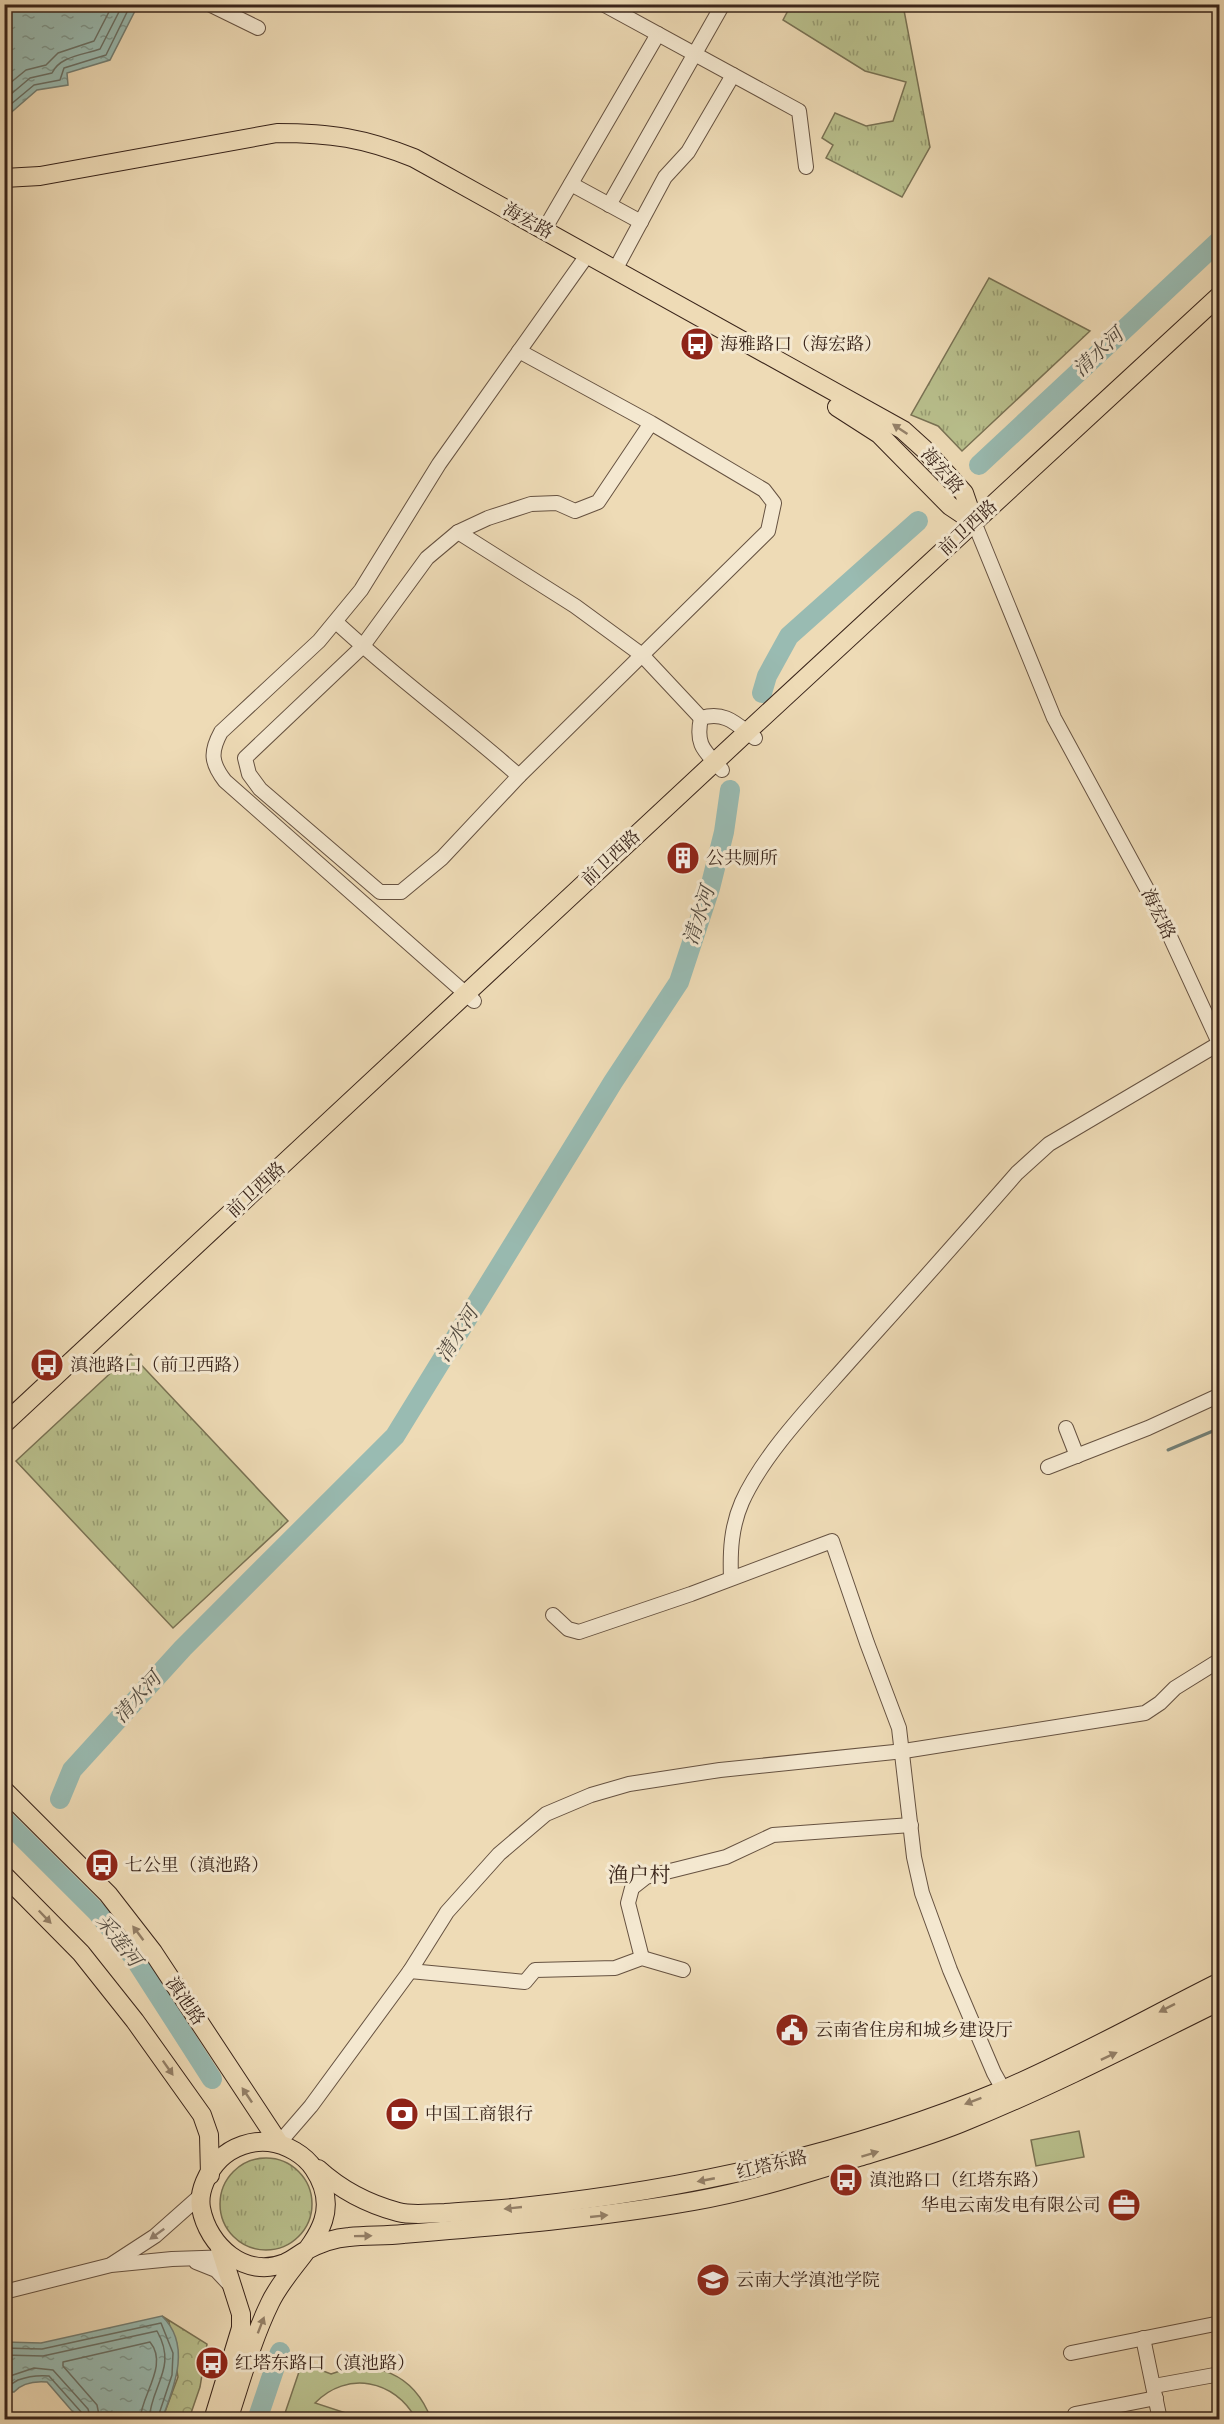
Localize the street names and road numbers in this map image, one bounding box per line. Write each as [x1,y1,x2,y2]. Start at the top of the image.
street label: 海宏路 [499,198,557,244]
street label: 海宏路 [916,443,968,499]
street label: 前卫西路 [934,495,1002,561]
street label: 前卫西路 [577,825,645,891]
street label: 海宏路 [1136,885,1180,943]
street label: 前卫西路 [222,1157,290,1223]
street label: 滇池路 [160,1972,210,2030]
street label: 红塔东路 [734,2146,810,2184]

